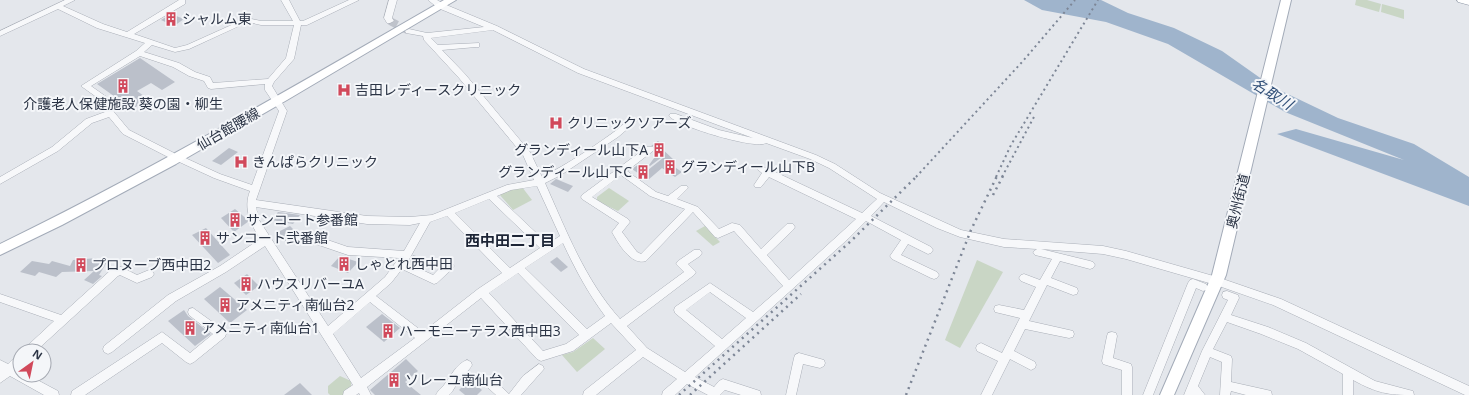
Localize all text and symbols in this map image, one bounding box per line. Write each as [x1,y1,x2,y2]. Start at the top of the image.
place label: シャルム東 [182,9,252,28]
building icon: シャルム東 [163,11,179,27]
water label: 名取川 [1248,73,1299,115]
building icon: 介護老人保健施設 葵の園・柳生 [115,78,131,94]
place label: 吉田レディースクリニック [355,80,521,99]
hospital icon: 吉田レディースクリニック [336,82,352,98]
place label: 介護老人保健施設 葵の園・柳生 [23,94,223,113]
street label: 仙台館腰線 [193,103,263,154]
place label: クリニックソアーズ [567,113,691,132]
hospital icon: クリニックソアーズ [548,115,564,131]
place label: グランディール山下A [514,140,648,159]
building icon: グランディール山下A [651,142,667,158]
place label: きんぱらクリニック [252,152,378,171]
hospital icon: きんぱらクリニック [233,154,249,170]
place label: グランディール山下B [681,157,815,176]
building icon: グランディール山下B [662,159,678,175]
place label: グランディール山下C [498,162,632,181]
building icon: グランディール山下C [635,164,651,180]
street label: 奥州街道 [1222,171,1254,230]
place label: サンコート参番館 [246,210,358,229]
building icon: サンコート参番館 [227,212,243,228]
place label: サンコート弐番館 [216,228,328,247]
building icon: サンコート弐番館 [197,230,213,246]
district label: 西中田二丁目 [465,230,555,250]
place label: しゃとれ西中田 [355,254,453,273]
place label: プロヌーブ西中田2 [92,255,211,274]
building icon: しゃとれ西中田 [336,256,352,272]
building icon: プロヌーブ西中田2 [73,257,89,273]
place label: ハウスリバーユA [257,274,364,293]
building icon: ハウスリバーユA [238,276,254,292]
place label: アメニティ南仙台2 [236,295,354,314]
building icon: アメニティ南仙台2 [217,297,233,313]
place label: アメニティ南仙台1 [201,318,319,337]
building icon: アメニティ南仙台1 [182,320,198,336]
place label: ハーモニーテラス西中田3 [399,321,561,340]
building icon: ハーモニーテラス西中田3 [380,323,396,339]
north arrow [12,343,52,383]
text: N [30,345,46,363]
place label: ソレーユ南仙台 [405,370,503,389]
building icon: ソレーユ南仙台 [386,372,402,388]

